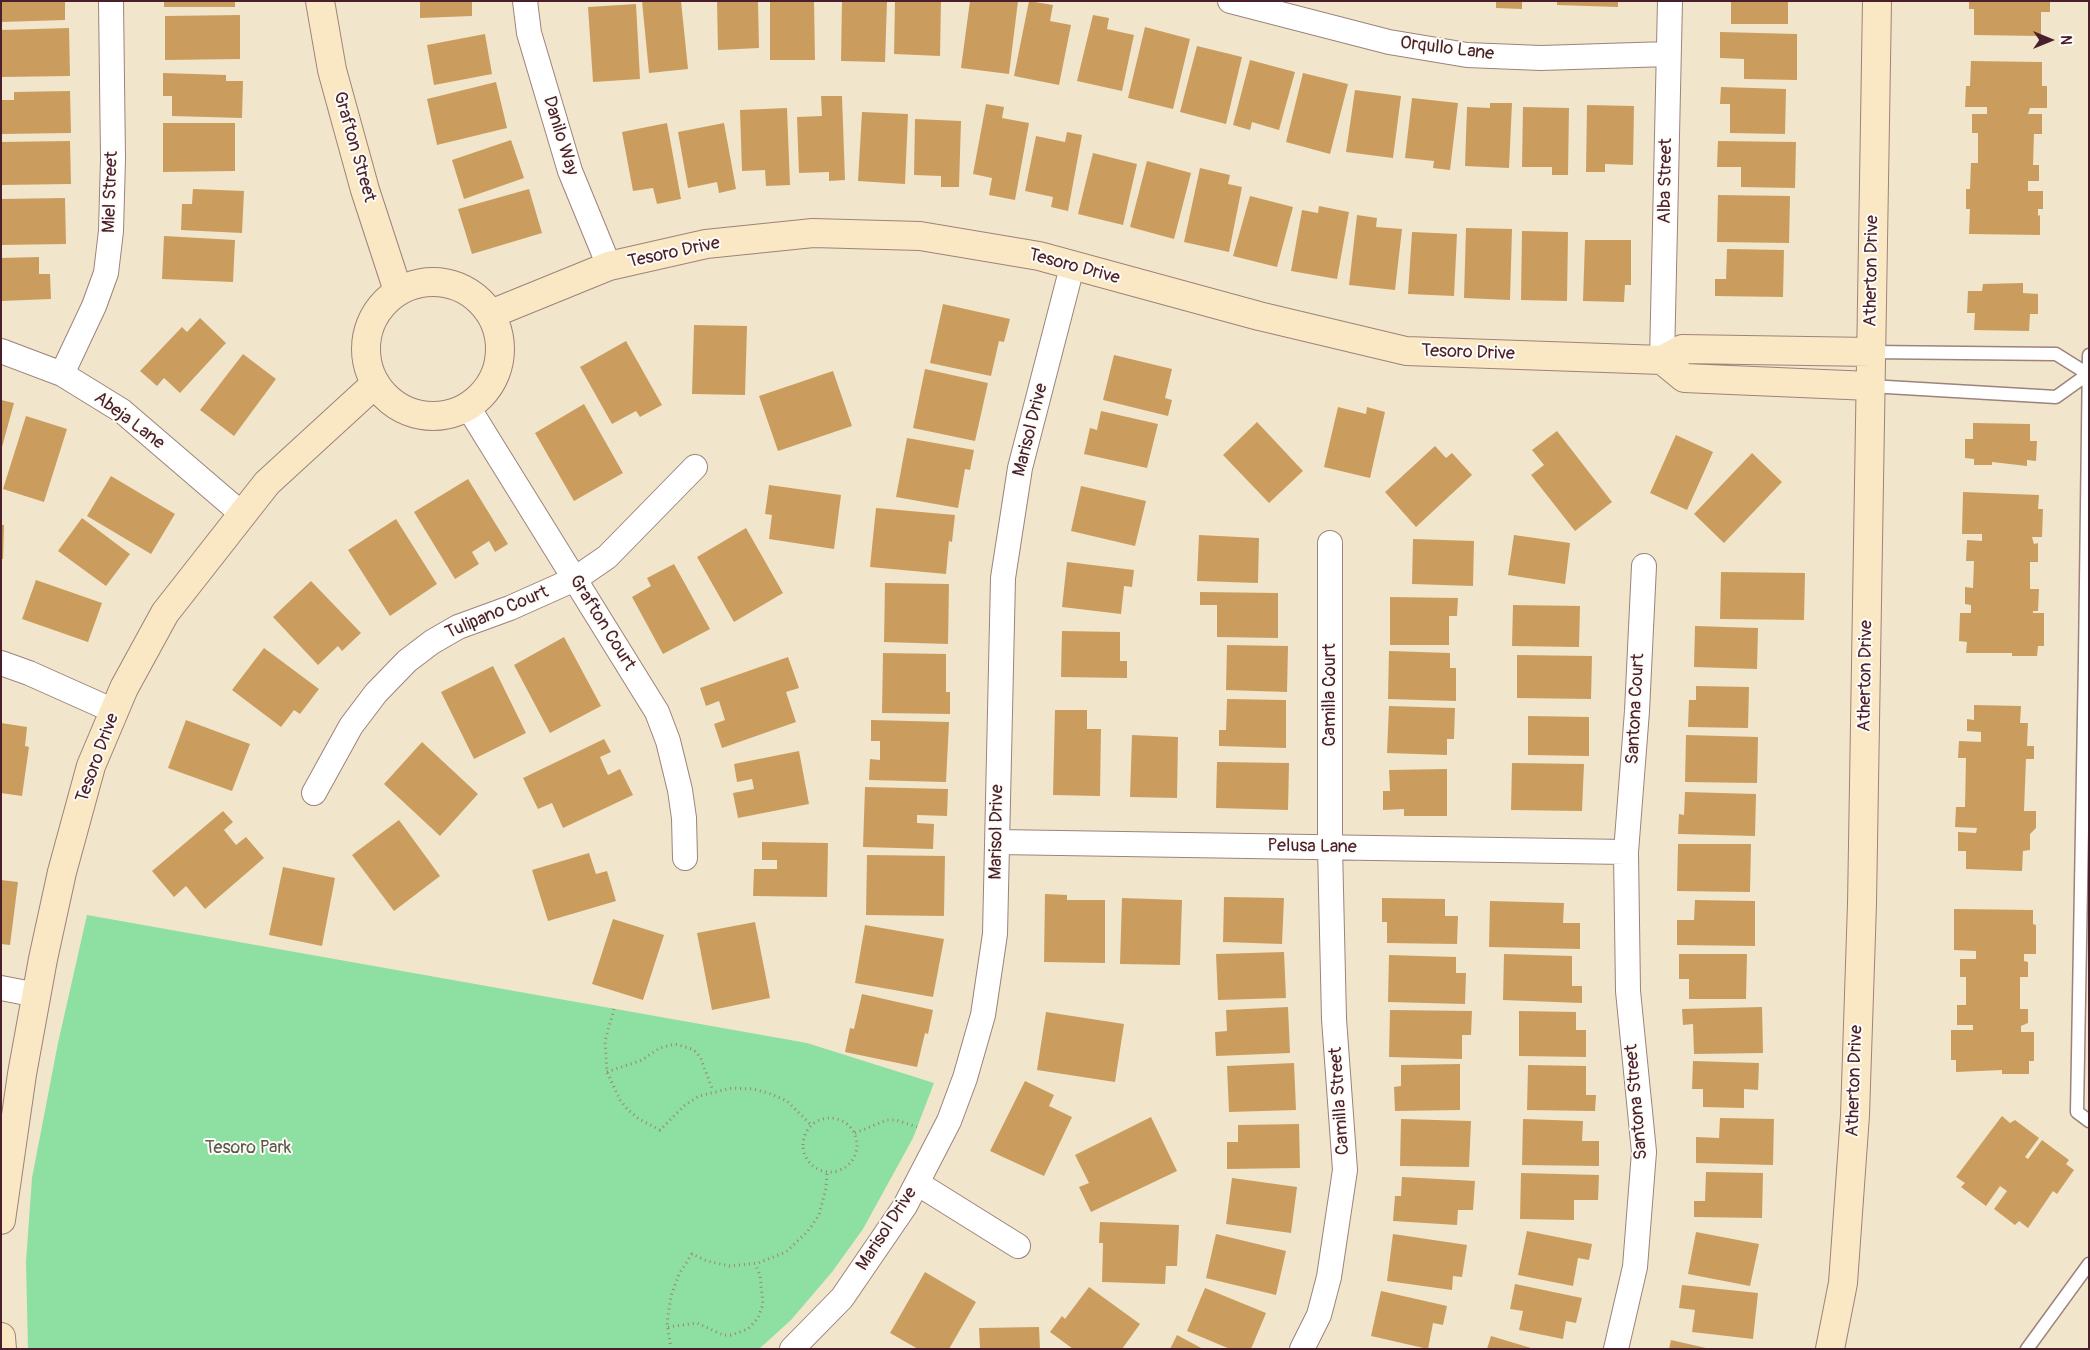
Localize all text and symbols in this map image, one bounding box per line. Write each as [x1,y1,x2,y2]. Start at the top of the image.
north arrow [2025,15,2075,65]
street label: Orqullo Lane [1399,33,1495,65]
text: N [2057,35,2074,45]
street label: Grafton Street [328,89,380,205]
street label: Danilo Way [538,94,582,178]
street label: Alba Street [1654,138,1678,224]
street label: Miel Street [99,151,123,233]
street label: Atherton Drive [1860,215,1884,327]
street label: Tesoro Drive [626,233,722,273]
street label: Tesoro Drive [1026,244,1122,290]
street label: Tesoro Drive [1421,341,1515,365]
street label: Marisol Drive [1009,381,1053,479]
street label: Abeja Lane [89,387,169,455]
street label: Grafton Court [564,571,640,675]
street label: Tulipano Court [442,582,552,644]
street label: Atherton Drive [1854,620,1878,732]
street label: Camilla Court [1319,643,1341,747]
street label: Santona Court [1622,653,1650,765]
street label: Tesoro Drive [72,710,124,806]
street label: Marisol Drive [985,784,1009,880]
street label: Pelusa Lane [1267,835,1357,859]
street label: Atherton Drive [1842,1025,1868,1137]
street label: Santona Street [1621,1043,1653,1161]
street label: Camilla Street [1325,1046,1355,1156]
park label: Tesoro Park [205,1137,291,1159]
street label: Marisol Drive [852,1183,922,1275]

